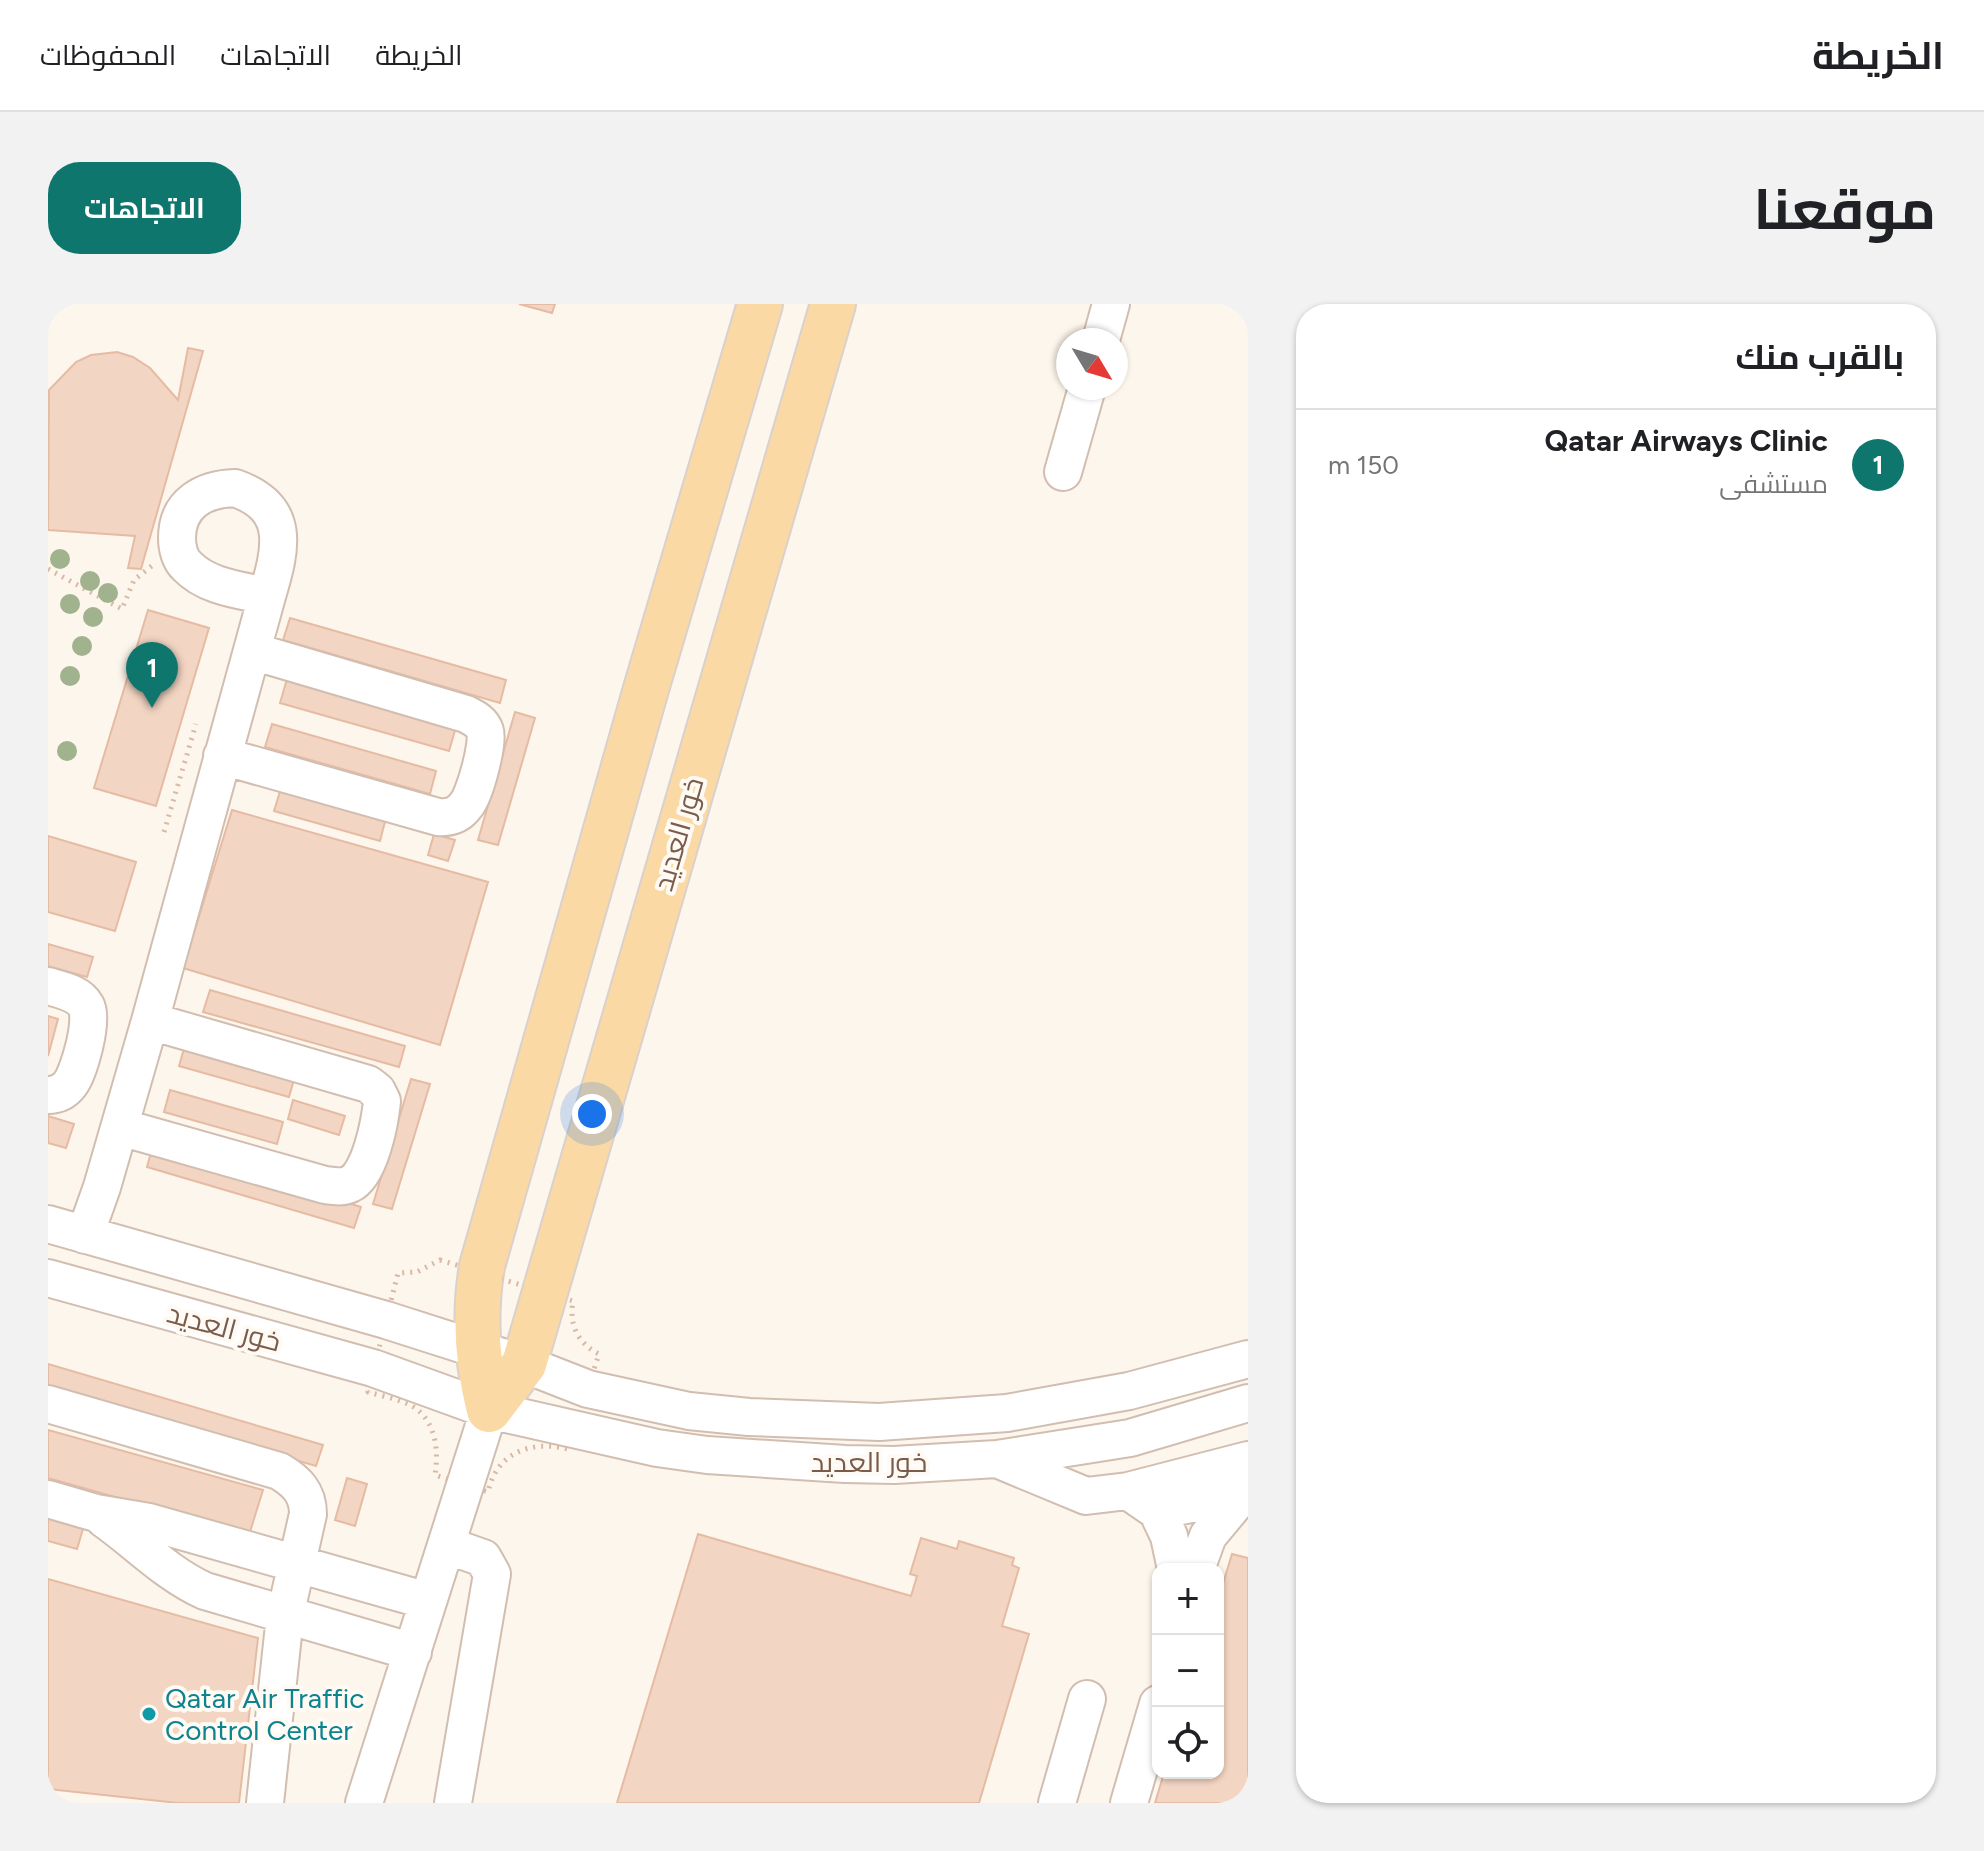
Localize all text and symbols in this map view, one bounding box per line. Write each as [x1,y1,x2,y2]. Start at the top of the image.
text: الخريطة [1812,33,1944,79]
text: المحفوظات [40,38,176,72]
text: الاتجاهات [220,38,331,72]
text: الخريطة [375,38,463,72]
button: الاتجاهات [48,162,241,254]
text: موقعنا [1753,176,1936,243]
north arrow [1056,328,1128,400]
text: بالقرب منك [1736,337,1904,378]
text: Qatar Airways Clinic [1545,422,1828,459]
text: 150 m [1328,449,1399,481]
text: 1 [1873,449,1884,481]
text: مستشفى [1719,468,1828,500]
pin: 1 [126,642,178,708]
street label: خور العديد [646,773,710,895]
your location [572,1094,612,1134]
street label: خور العديد [163,1296,285,1358]
street label: خور العديد [811,1445,927,1479]
map controls [1152,1563,1224,1779]
button: + [1152,1563,1224,1635]
button: − [1152,1635,1224,1707]
place label: Qatar Air Traffic Control Center [165,1681,364,1747]
marker: Qatar Air Traffic Control Center [140,1705,158,1723]
button: locate [1152,1707,1224,1779]

